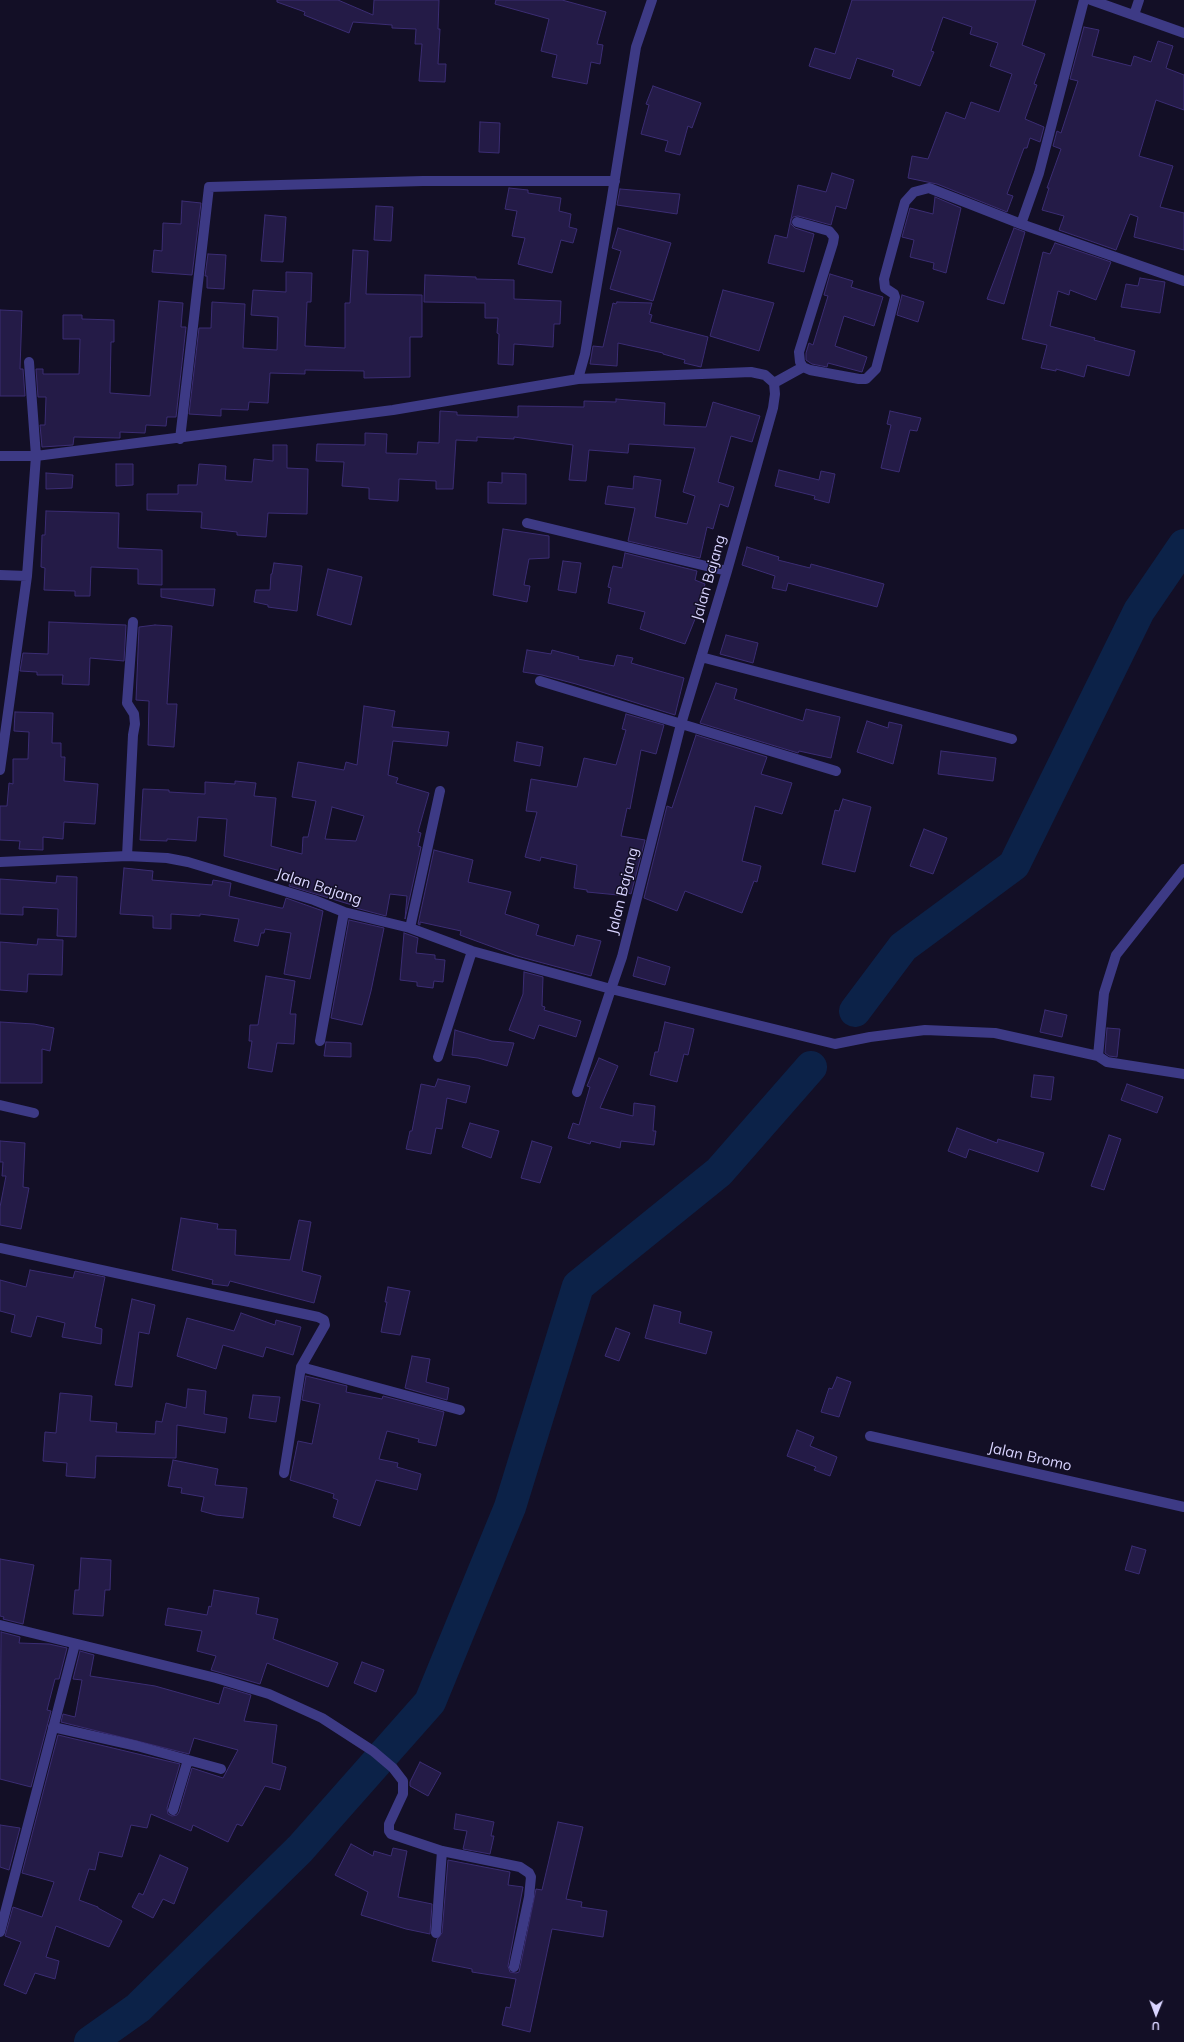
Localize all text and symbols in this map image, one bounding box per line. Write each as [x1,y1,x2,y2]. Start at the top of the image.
street label: Jalan Bajang [688,533,730,623]
street label: Jalan Bajang [604,846,642,936]
street label: Jalan Bajang [274,865,364,909]
street label: Jalan Bromo [987,1439,1073,1475]
north arrow [1136,1994,1176,2034]
text: U [1152,2019,1160,2033]

